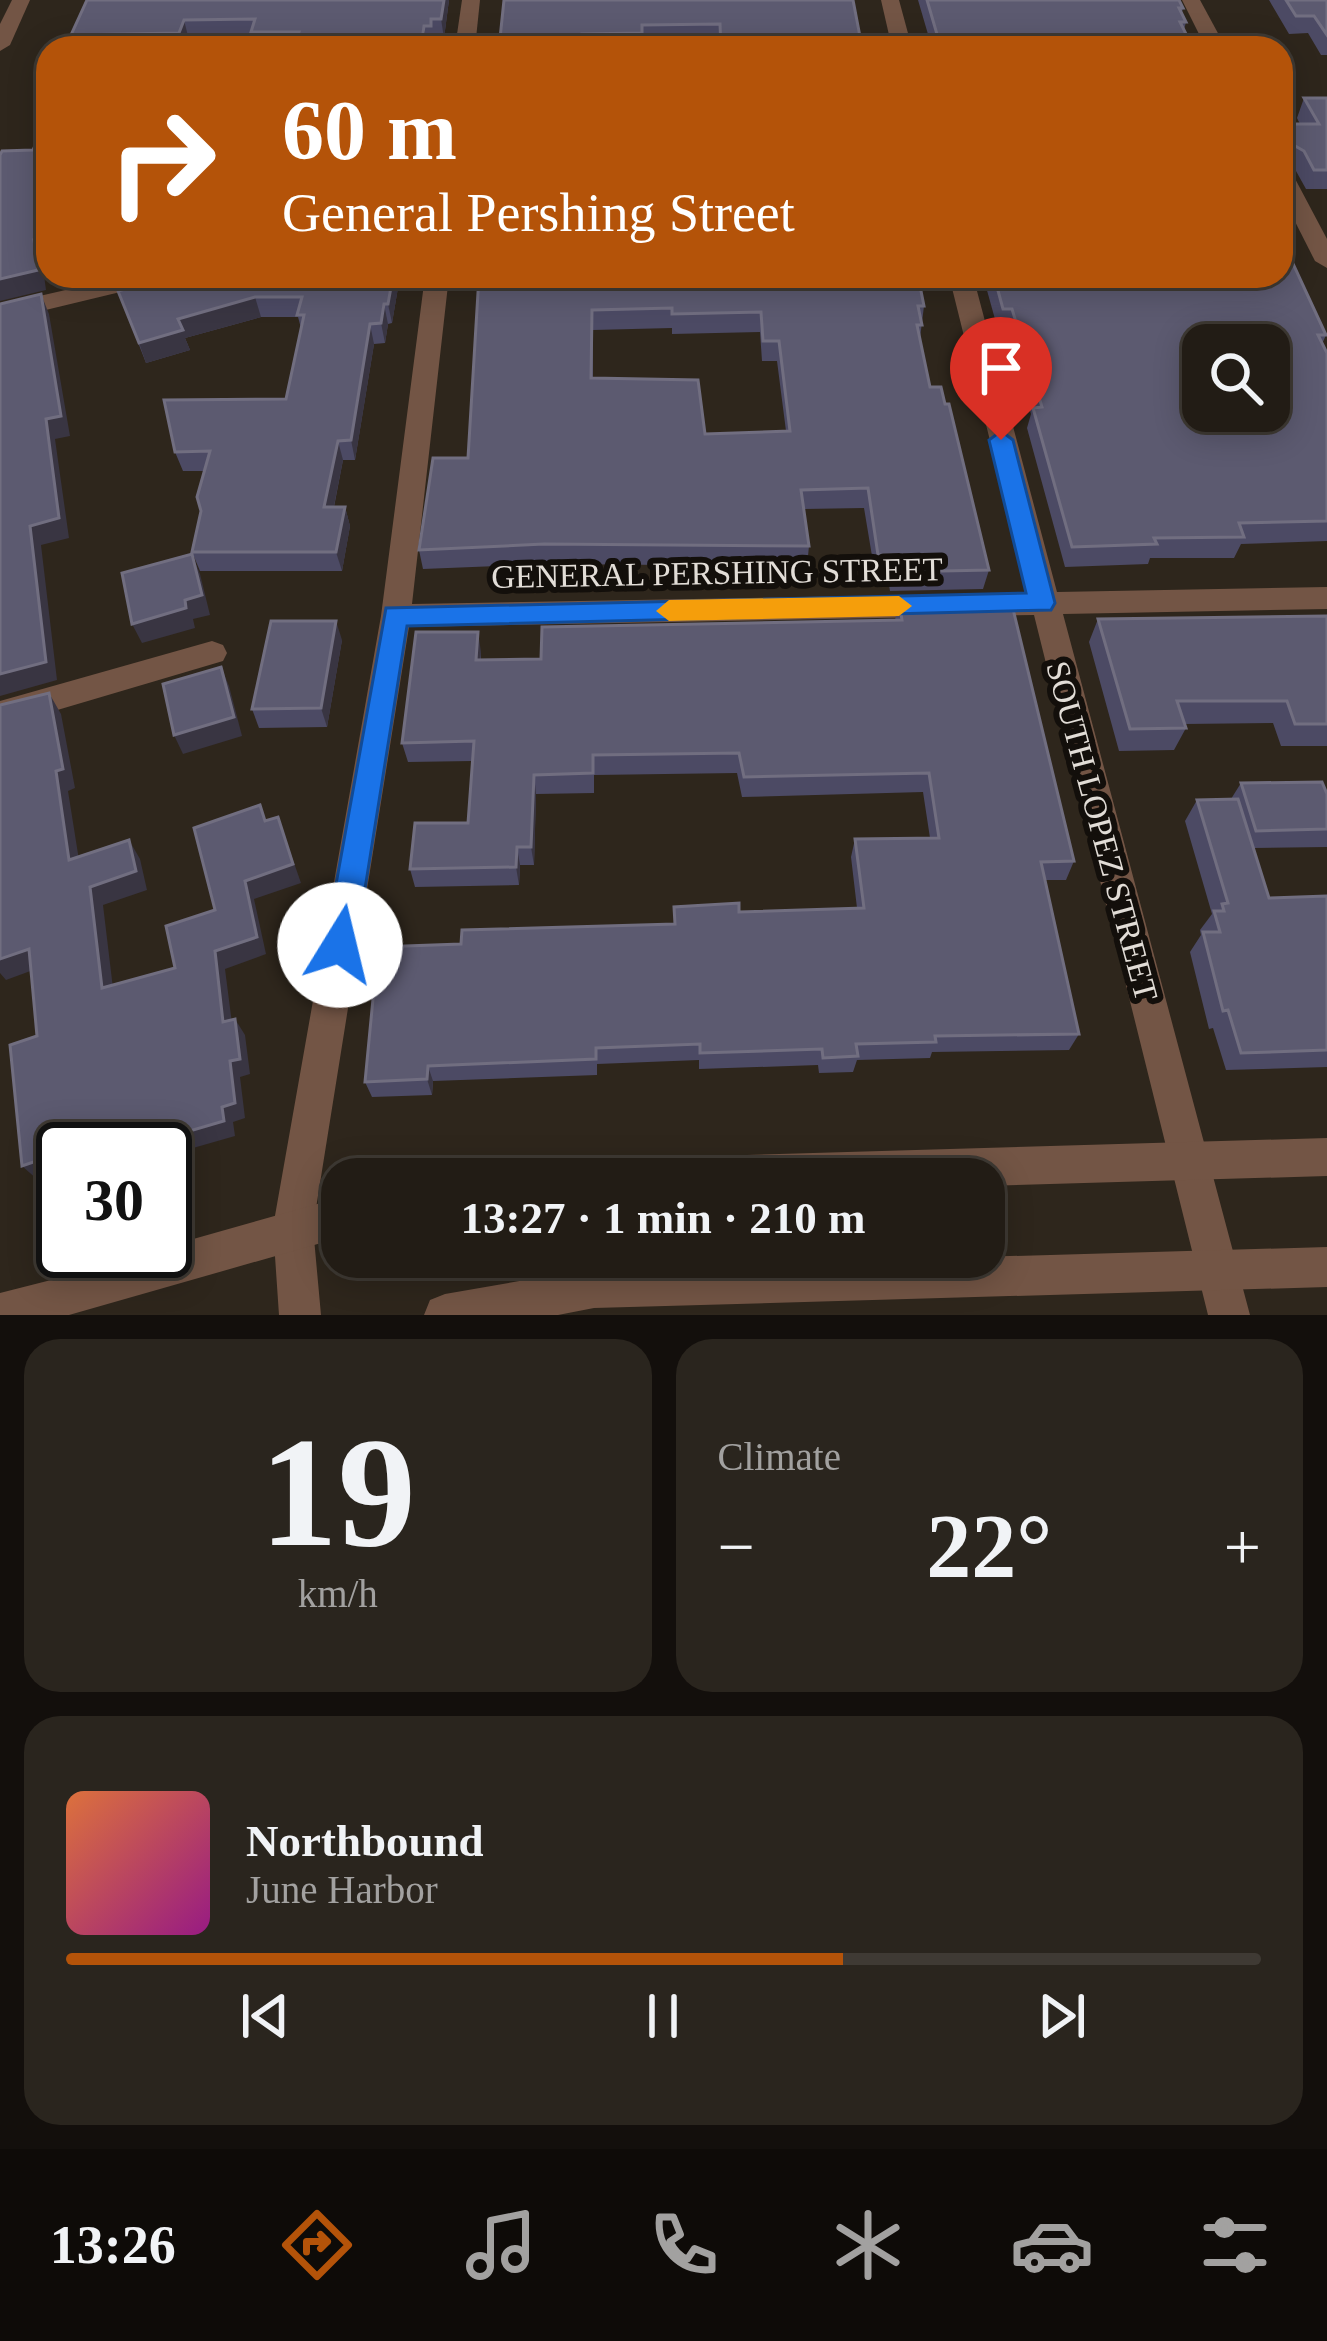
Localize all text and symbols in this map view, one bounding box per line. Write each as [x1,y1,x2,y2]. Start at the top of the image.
icon: right [84,84,240,240]
text: 60 m [282,84,457,177]
text: General Pershing Street [282,183,795,243]
pin [950,317,1052,440]
map controls [1182,324,1290,432]
button: search [1182,324,1290,432]
icon: arrive [968,335,1034,401]
street label: GENERAL PERSHING STREET [491,551,943,595]
street label: SOUTH LOPEZ STREET [1039,657,1165,1005]
position arrow [277,882,403,1008]
speed limit sign: 30 [36,1122,192,1278]
text: 13:27 · 1 min · 210 m [461,1193,866,1243]
text: 19 [260,1406,416,1579]
text: Climate [718,1435,841,1478]
text: 22° [926,1497,1052,1596]
text: − [718,1510,755,1583]
text: + [1224,1510,1261,1583]
text: km/h [298,1572,378,1615]
text: Northbound [246,1816,484,1866]
text: June Harbor [246,1868,438,1911]
icon: previous [232,1983,298,2049]
icon: pause [630,1983,696,2049]
icon: next [1029,1983,1095,2049]
icon: directions [275,2203,359,2287]
icon: music [459,2203,543,2287]
icon: phone [642,2203,726,2287]
icon: climate [826,2203,910,2287]
icon: car [1010,2203,1094,2287]
icon: filters [1193,2203,1277,2287]
text: 13:26 [50,2215,176,2275]

